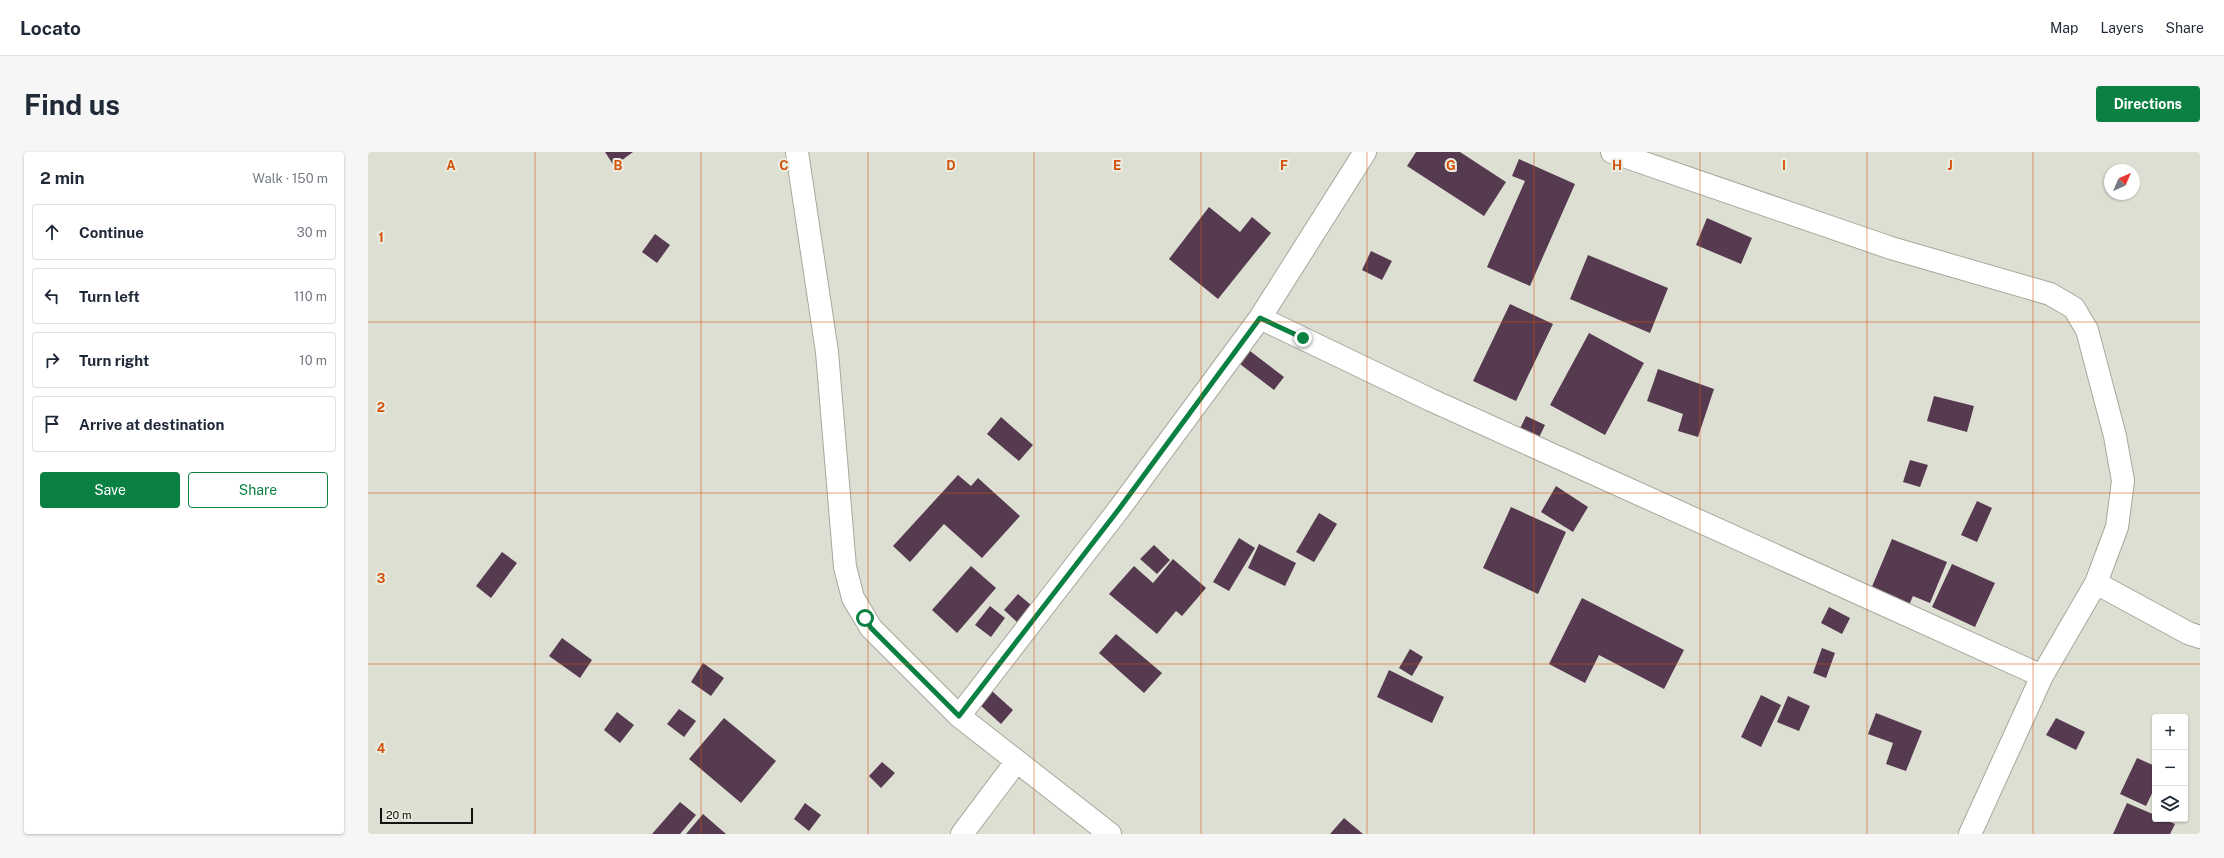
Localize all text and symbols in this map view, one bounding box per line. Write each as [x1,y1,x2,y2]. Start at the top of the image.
text: Locato [20,17,81,39]
text: Map [2050,20,2078,36]
text: Layers [2100,20,2144,36]
text: Share [2166,20,2204,36]
button: Directions [2096,86,2200,122]
text: Find us [24,88,120,121]
text: A [446,158,456,173]
text: B [614,158,623,173]
text: C [779,158,789,173]
text: D [946,158,956,173]
text: E [1113,158,1121,173]
text: F [1280,158,1288,173]
text: G [1446,158,1456,173]
text: H [1612,158,1622,173]
text: I [1782,158,1786,173]
text: J [1947,158,1953,173]
north arrow [2104,164,2140,200]
text: 2 min [40,168,85,188]
text: Walk · 150 m [253,171,328,186]
icon: ahead [41,221,63,243]
text: Continue [79,224,144,241]
text: 30 m [297,225,327,240]
text: 1 [378,230,384,245]
icon: left [41,285,63,307]
text: Turn left [79,288,140,305]
text: 110 m [294,289,327,304]
route end [1294,329,1312,347]
icon: right [41,349,63,371]
text: Turn right [79,352,149,369]
text: 10 m [299,353,327,368]
text: 2 [377,400,385,415]
icon: arrive [41,413,63,435]
text: Arrive at destination [79,416,224,433]
button: Save [40,472,180,508]
button: Share [188,472,328,508]
text: 3 [377,571,386,586]
route start [856,609,874,627]
map controls [2152,714,2188,822]
button: + [2152,714,2188,750]
text: 4 [377,741,386,756]
button: − [2152,750,2188,786]
button: layers [2152,786,2188,822]
scale bar [380,806,473,825]
text: 20 m [386,809,411,821]

